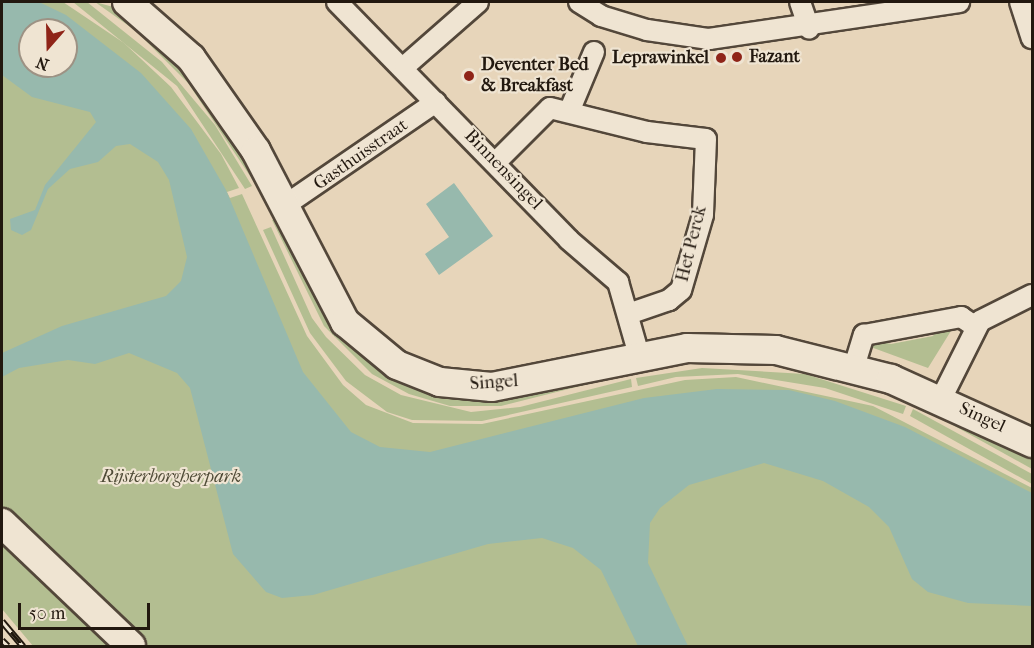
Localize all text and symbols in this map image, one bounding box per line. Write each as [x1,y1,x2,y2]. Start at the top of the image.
north arrow [18,18,78,78]
place label: Fazant [749,46,800,68]
place label: Leprawinkel [612,47,709,69]
marker: Fazant [730,50,744,64]
marker: Leprawinkel [714,51,728,65]
text: N [33,53,51,75]
place label: Deventer Bed & Breakfast [481,55,589,98]
marker: Deventer Bed & Breakfast [462,69,476,83]
street label: Gasthuisstraat [310,115,412,195]
street label: Binnensingel [459,125,547,215]
street label: Het Perck [672,204,712,284]
street label: Singel [469,371,519,395]
street label: Singel [955,398,1009,438]
park label: Rijsterborgherpark [101,466,241,488]
scale bar [21,591,153,629]
text: 50 m [29,603,65,624]

